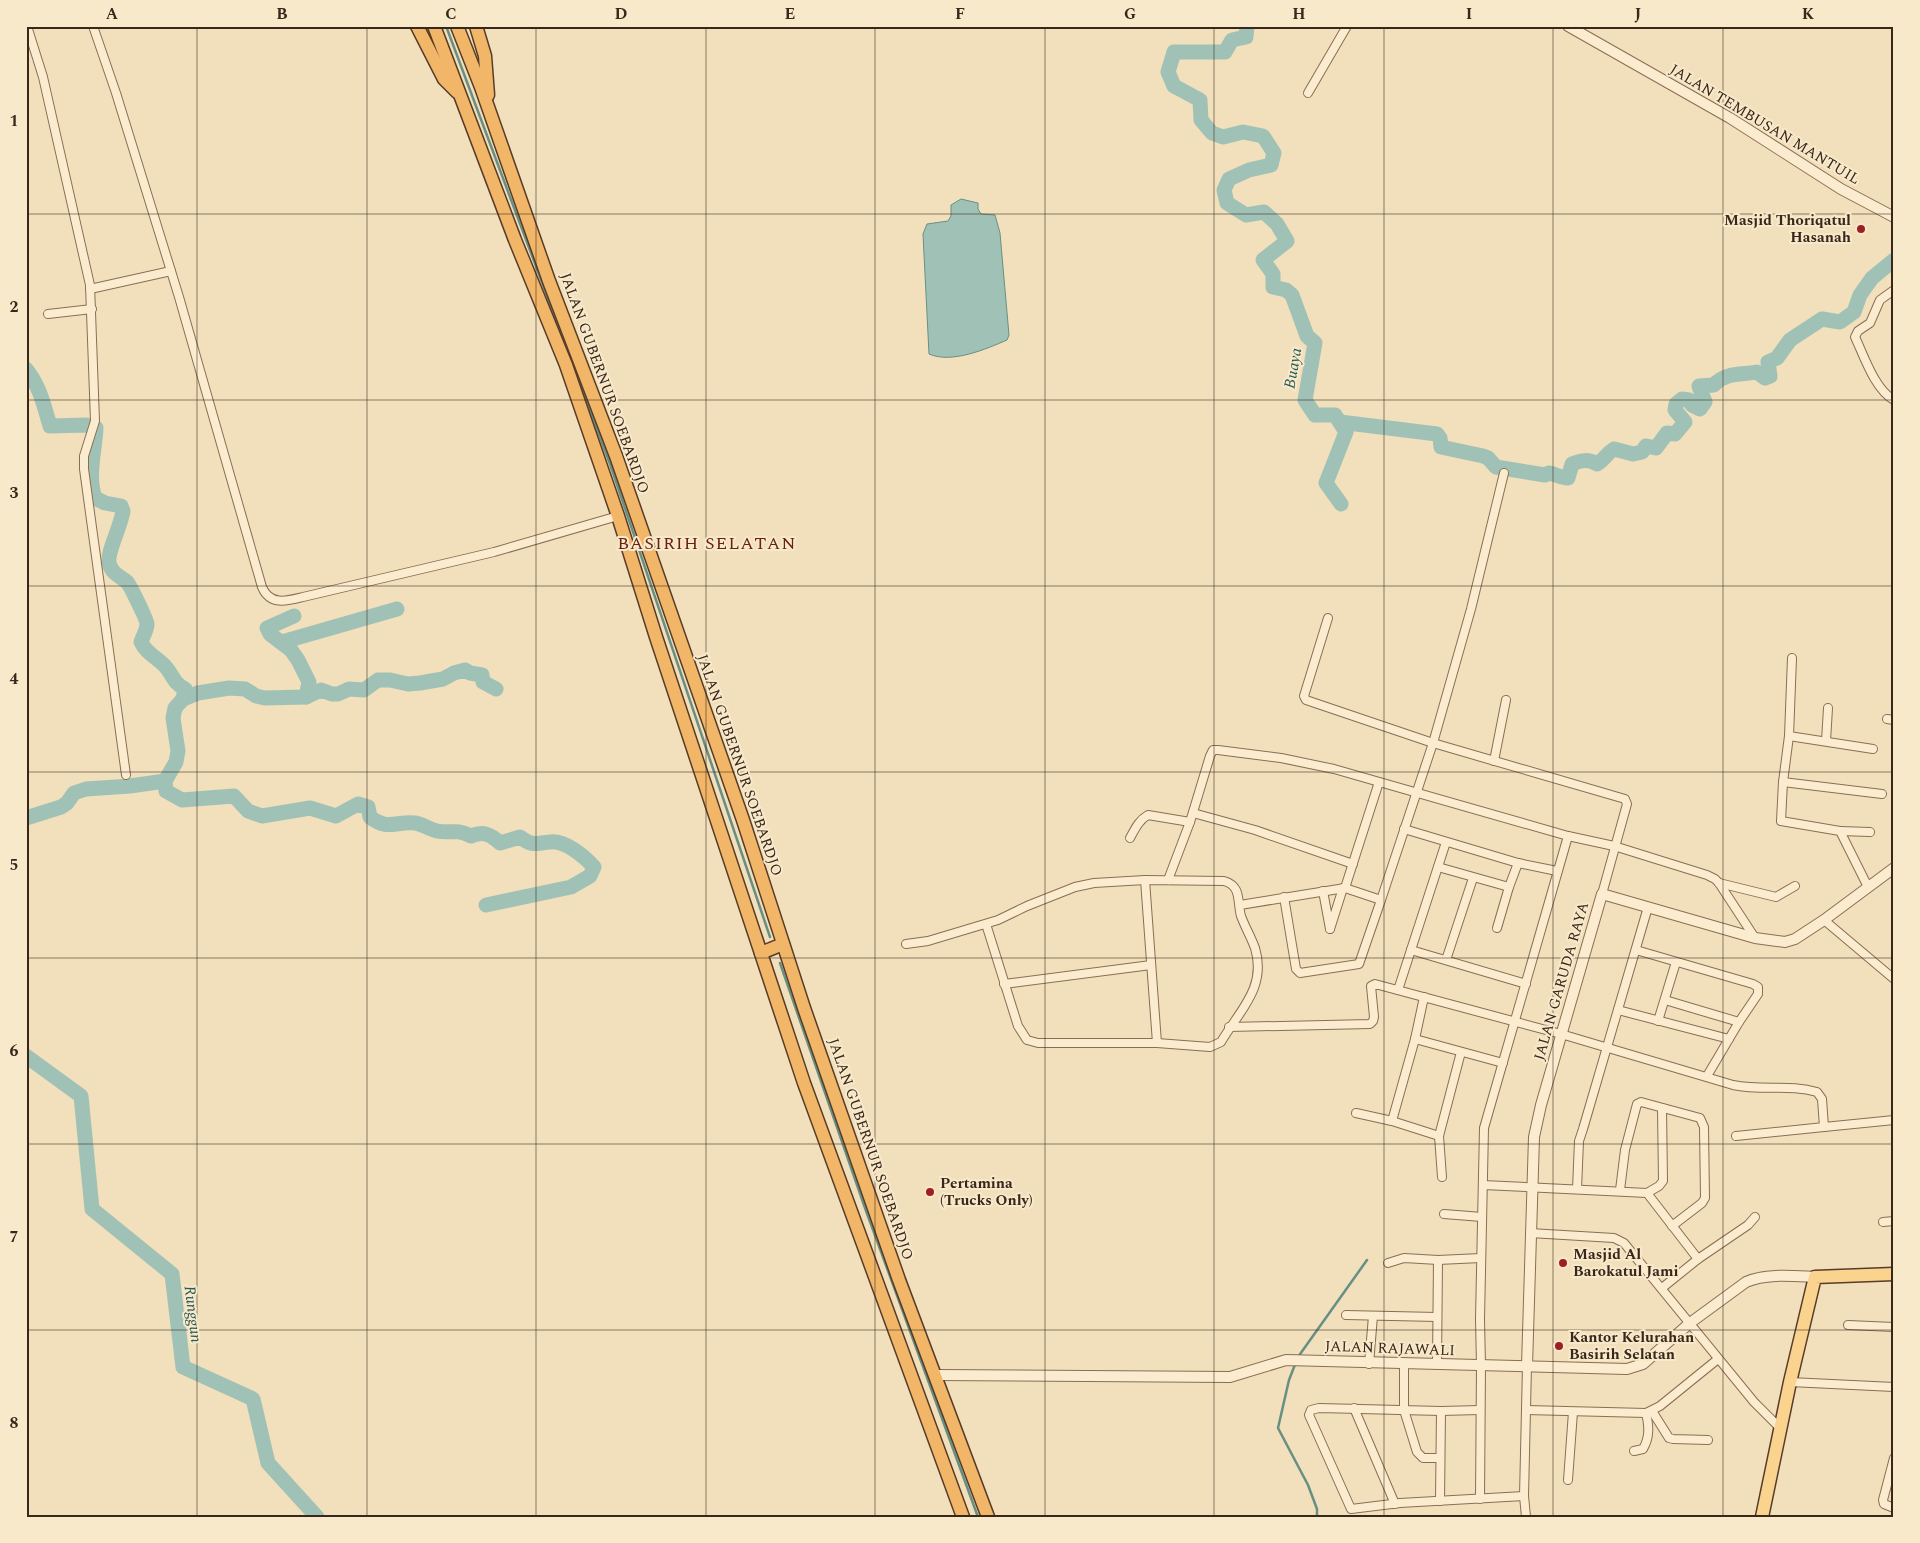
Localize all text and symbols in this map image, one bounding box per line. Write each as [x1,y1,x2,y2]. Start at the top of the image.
text: A [106,2,119,26]
text: B [276,2,288,26]
text: C [445,2,457,26]
text: D [615,2,628,26]
text: E [785,2,795,26]
text: F [955,2,965,26]
text: G [1124,2,1136,26]
text: H [1292,2,1306,26]
text: I [1466,2,1472,26]
text: J [1635,2,1642,26]
text: K [1802,2,1815,26]
street label: JALAN TEMBUSAN MANTUIL [1665,58,1864,191]
text: 1 [10,109,18,133]
place label: Masjid Thoriqatul Hasanah [1724,209,1851,249]
marker: Masjid Thoriqatul Hasanah [1855,223,1867,235]
street label: JALAN GUBERNUR SOEBARDJO [554,270,655,497]
text: 2 [10,295,19,319]
water label: Buaya [1278,346,1308,391]
text: 3 [10,481,19,505]
district label: BASIRIH SELATAN [617,530,797,557]
street label: JALAN GUBERNUR SOEBARDJO [691,651,788,879]
text: 4 [10,667,19,691]
text: 5 [10,853,18,877]
street label: JALAN GARUDA RAYA [1528,899,1595,1063]
street label: JALAN GUBERNUR SOEBARDJO [822,1035,919,1263]
text: 6 [10,1039,19,1063]
place label: Pertamina (Trucks Only) [940,1172,1033,1212]
marker: Pertamina (Trucks Only) [924,1186,936,1198]
text: 7 [10,1225,19,1249]
place label: Masjid Al Barokatul Jami [1573,1243,1678,1283]
marker: Masjid Al Barokatul Jami [1557,1257,1569,1269]
water label: Runggun [178,1284,208,1345]
place label: Kantor Kelurahan Basirih Selatan [1569,1326,1694,1366]
street label: JALAN RAJAWALI [1324,1335,1455,1362]
marker: Kantor Kelurahan Basirih Selatan [1553,1340,1565,1352]
text: 8 [10,1411,19,1435]

